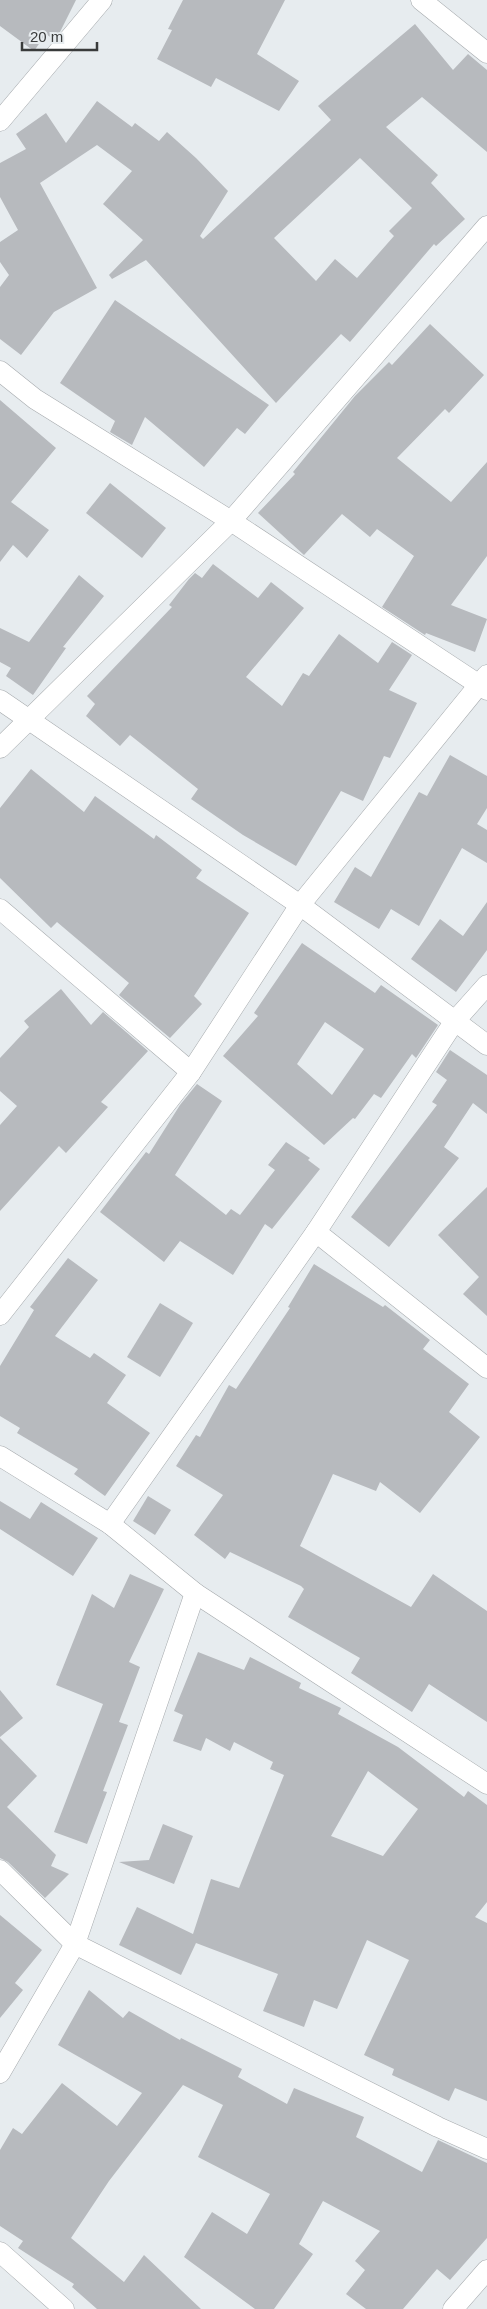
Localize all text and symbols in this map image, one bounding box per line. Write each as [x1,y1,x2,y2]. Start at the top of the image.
scale bar [22,20,98,52]
text: 20 m [30,28,63,45]

